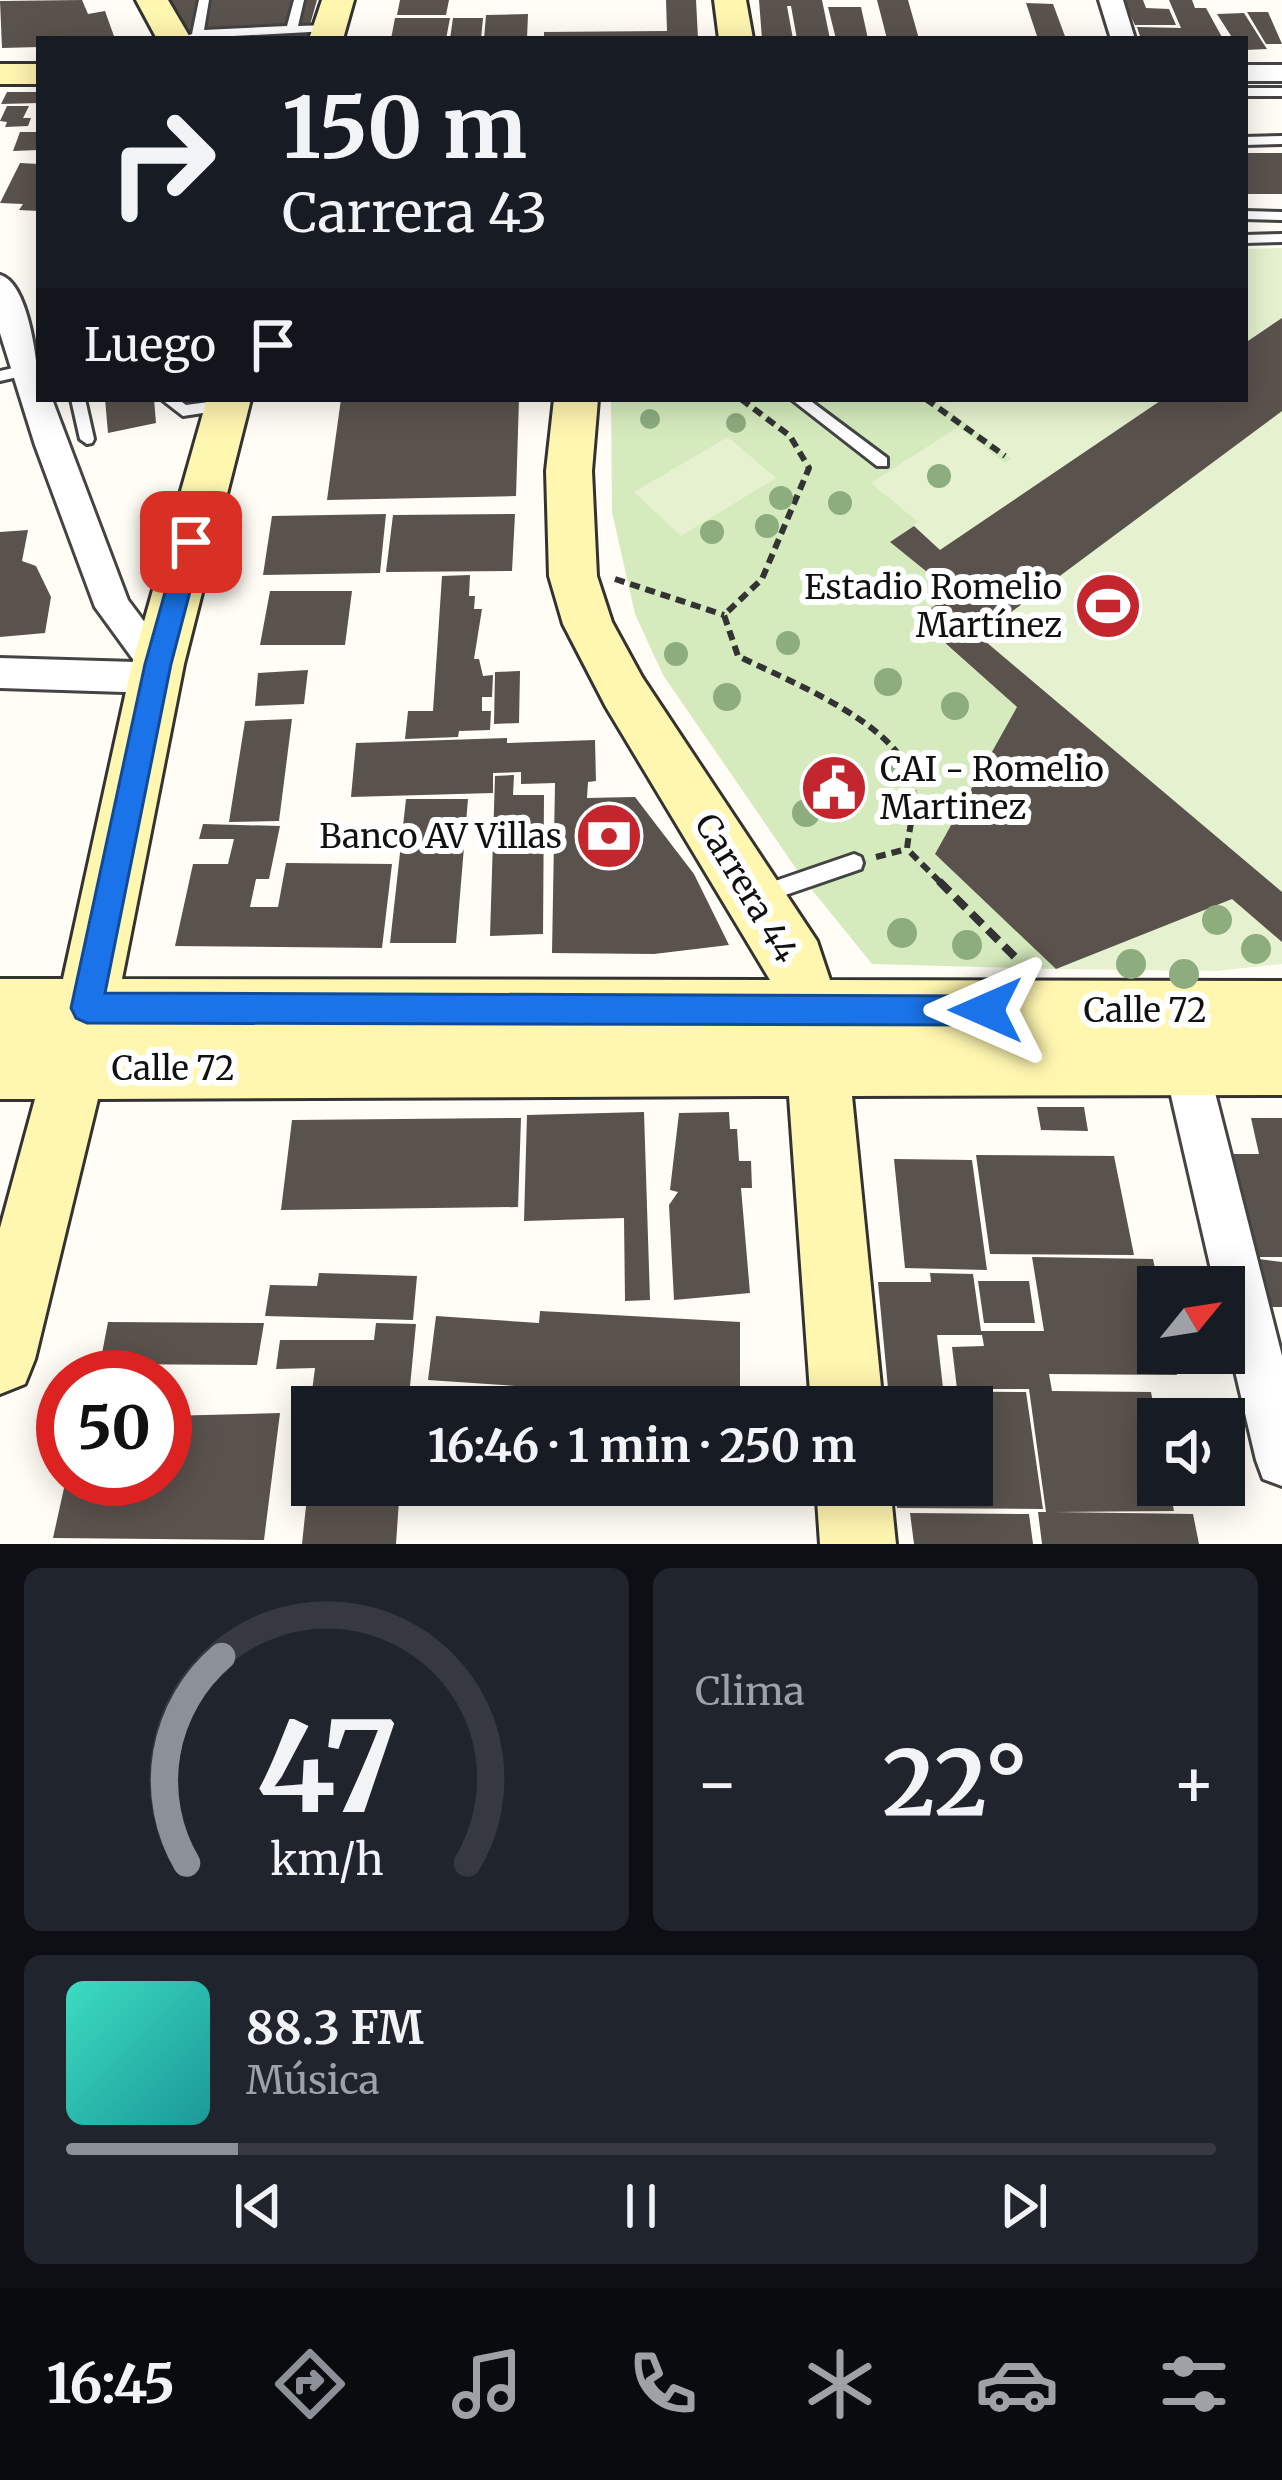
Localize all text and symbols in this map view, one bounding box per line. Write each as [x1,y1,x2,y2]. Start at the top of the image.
text: 150 m [282,75,527,181]
icon: right [84,84,240,240]
text: Carrera 43 [282,179,547,247]
icon: arrive [240,312,306,378]
text: Luego [84,317,216,373]
pin [140,491,242,593]
icon: arrive [158,509,224,575]
place label: Estadio Romelio Martínez [804,567,1062,646]
sports icon: Estadio Romelio Martínez [1073,571,1143,641]
place label: CAI - Romelio Martinez [880,749,1104,828]
public building icon: CAI - Romelio Martinez [799,753,869,823]
bank icon: Banco AV Villas [574,801,644,871]
street label: Carrera 44 [686,806,807,970]
place label: Banco AV Villas [319,816,562,857]
position arrow [923,947,1049,1073]
street label: Calle 72 [1083,990,1207,1031]
street label: Calle 72 [111,1048,235,1089]
north arrow [1137,1266,1245,1374]
map controls [1137,1266,1245,1506]
speed limit sign: 50 [36,1350,192,1506]
button: sound [1137,1398,1245,1506]
text: 16:46 · 1 min · 250 m [428,1418,856,1474]
text: Clima [695,1667,805,1716]
text: 47 [256,1689,397,1846]
text: 22° [883,1726,1028,1840]
text: − [695,1742,739,1825]
text: + [1172,1742,1216,1825]
text: km/h [270,1832,383,1886]
text: 88.3 FM [246,2000,424,2056]
text: Música [246,2056,380,2105]
icon: previous [225,2173,291,2239]
icon: pause [608,2173,674,2239]
icon: next [991,2173,1057,2239]
icon: directions [268,2342,352,2426]
icon: music [445,2342,529,2426]
icon: phone [621,2342,705,2426]
icon: climate [798,2342,882,2426]
icon: car [975,2342,1059,2426]
icon: filters [1152,2342,1236,2426]
text: 16:45 [46,2350,175,2418]

